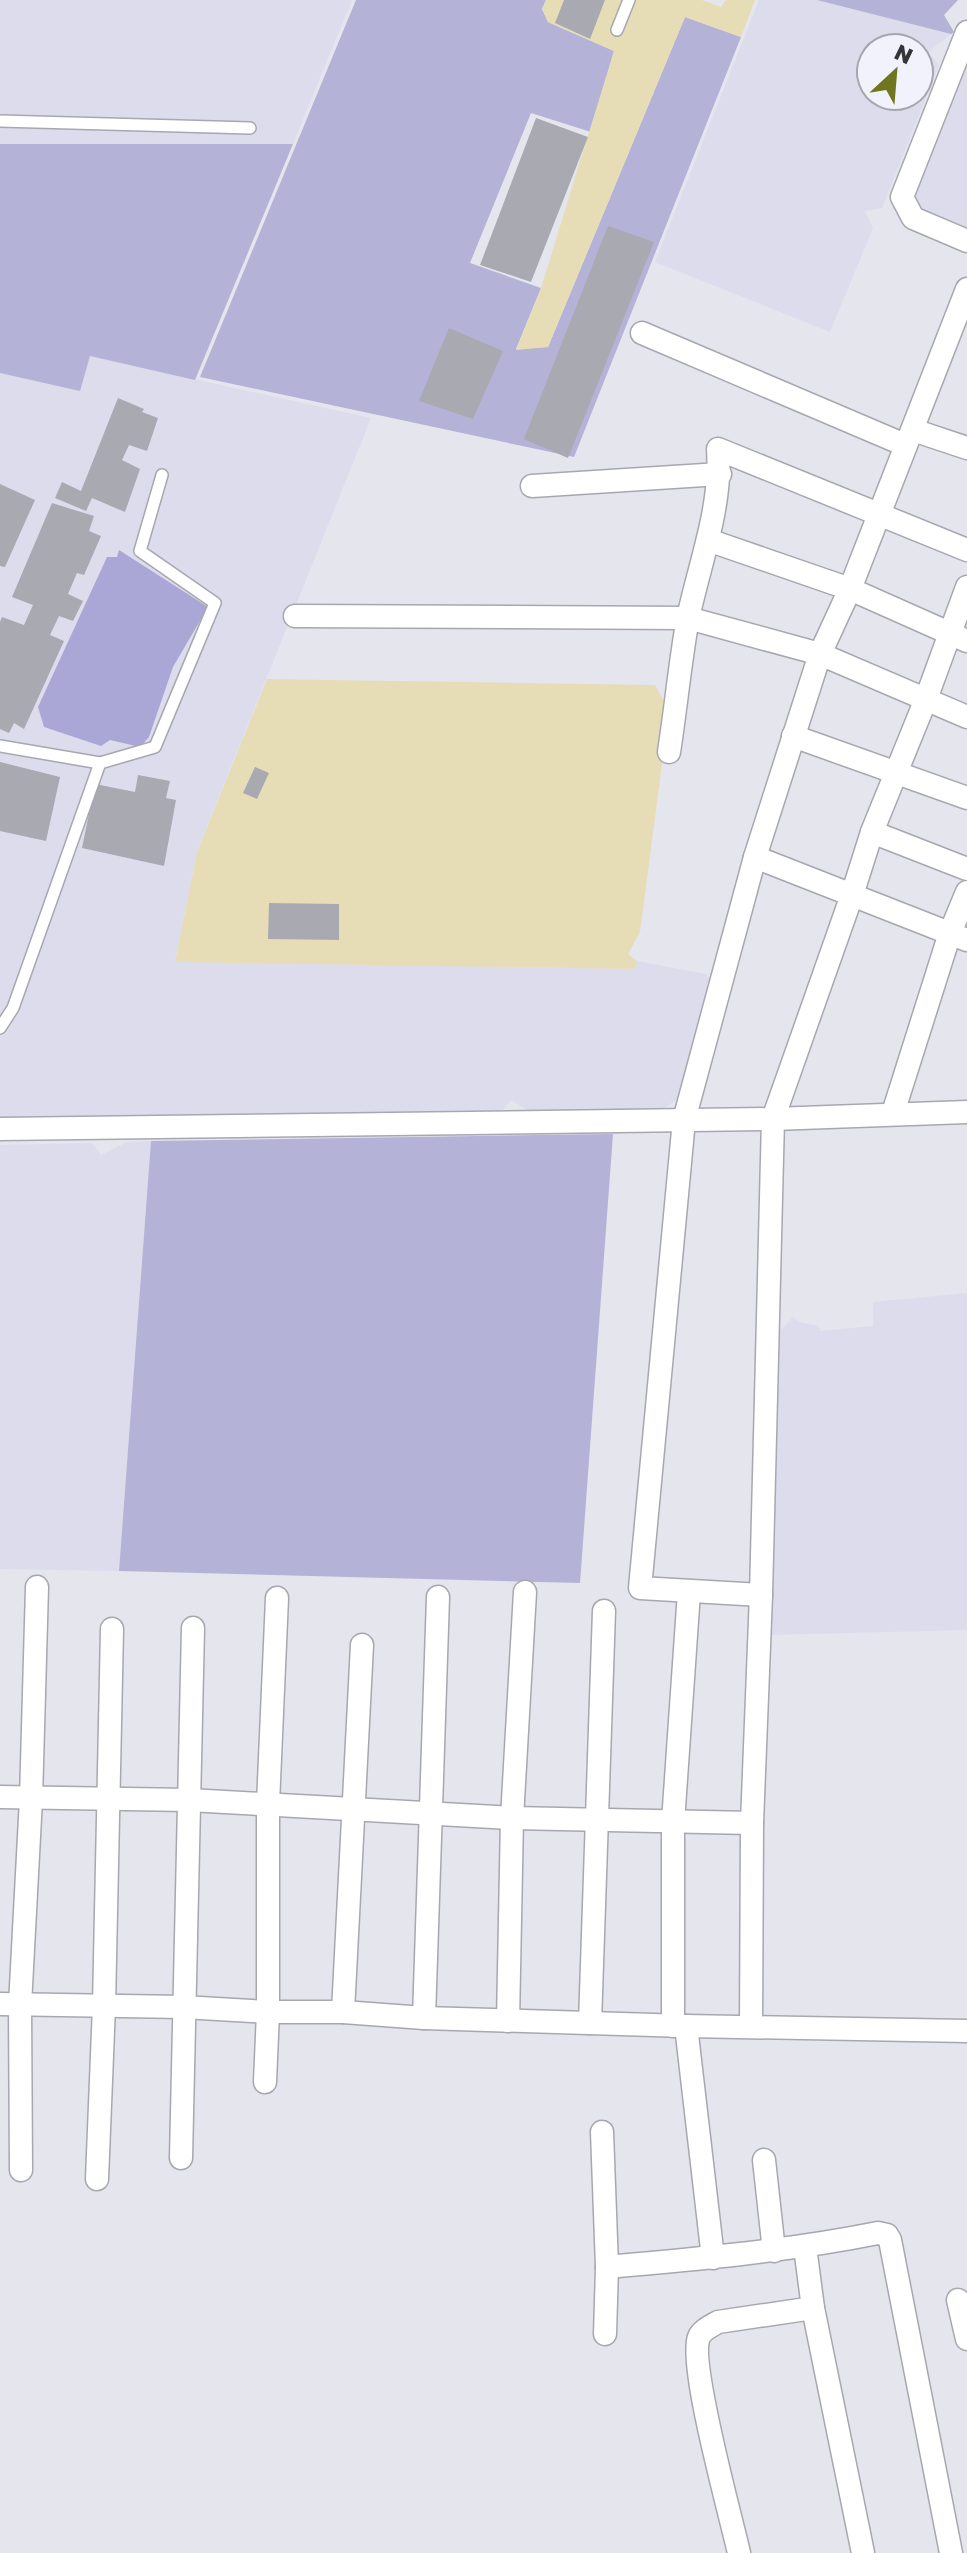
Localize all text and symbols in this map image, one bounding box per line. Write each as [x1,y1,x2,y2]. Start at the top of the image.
north arrow [855,32,935,112]
text: N [891,38,917,69]

